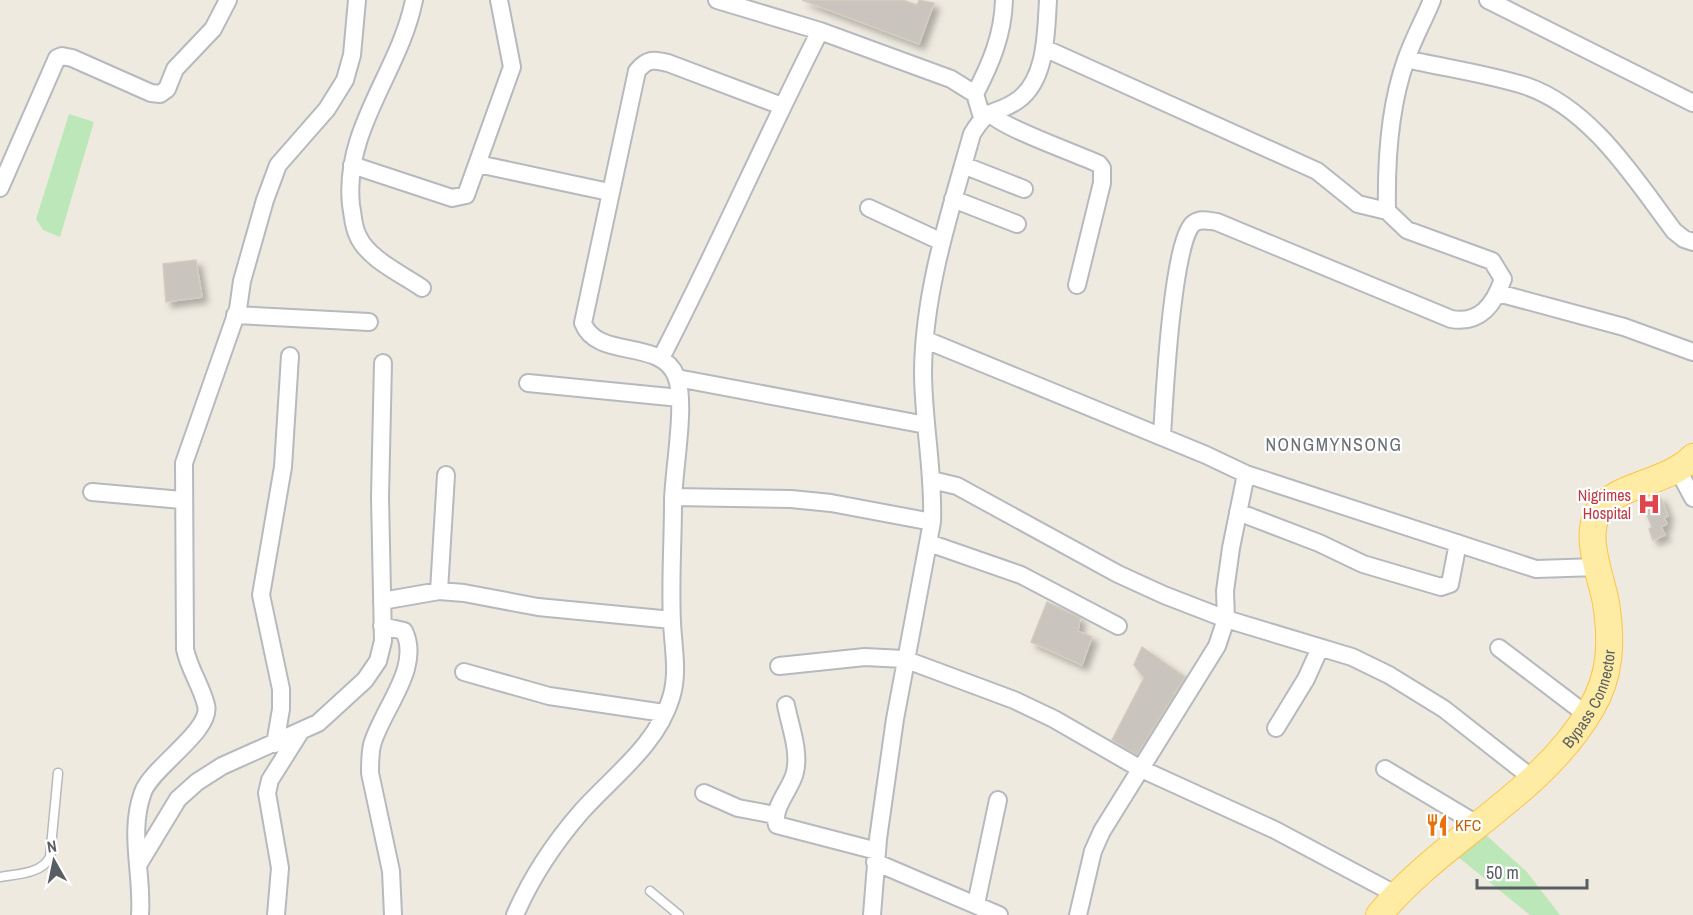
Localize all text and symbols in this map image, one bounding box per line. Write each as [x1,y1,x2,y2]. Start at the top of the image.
district label: NONGMYNSONG [1265,432,1403,457]
place label: Nigrimes Hospital [1578,484,1631,524]
hospital icon: Nigrimes Hospital [1636,491,1662,517]
street label: Bypass Connector [1557,648,1620,752]
restaurant icon: KFC [1424,812,1450,838]
place label: KFC [1455,814,1481,836]
north arrow [24,831,84,891]
text: N [45,835,58,858]
scale bar [1477,852,1586,890]
text: 50 m [1486,860,1519,885]

